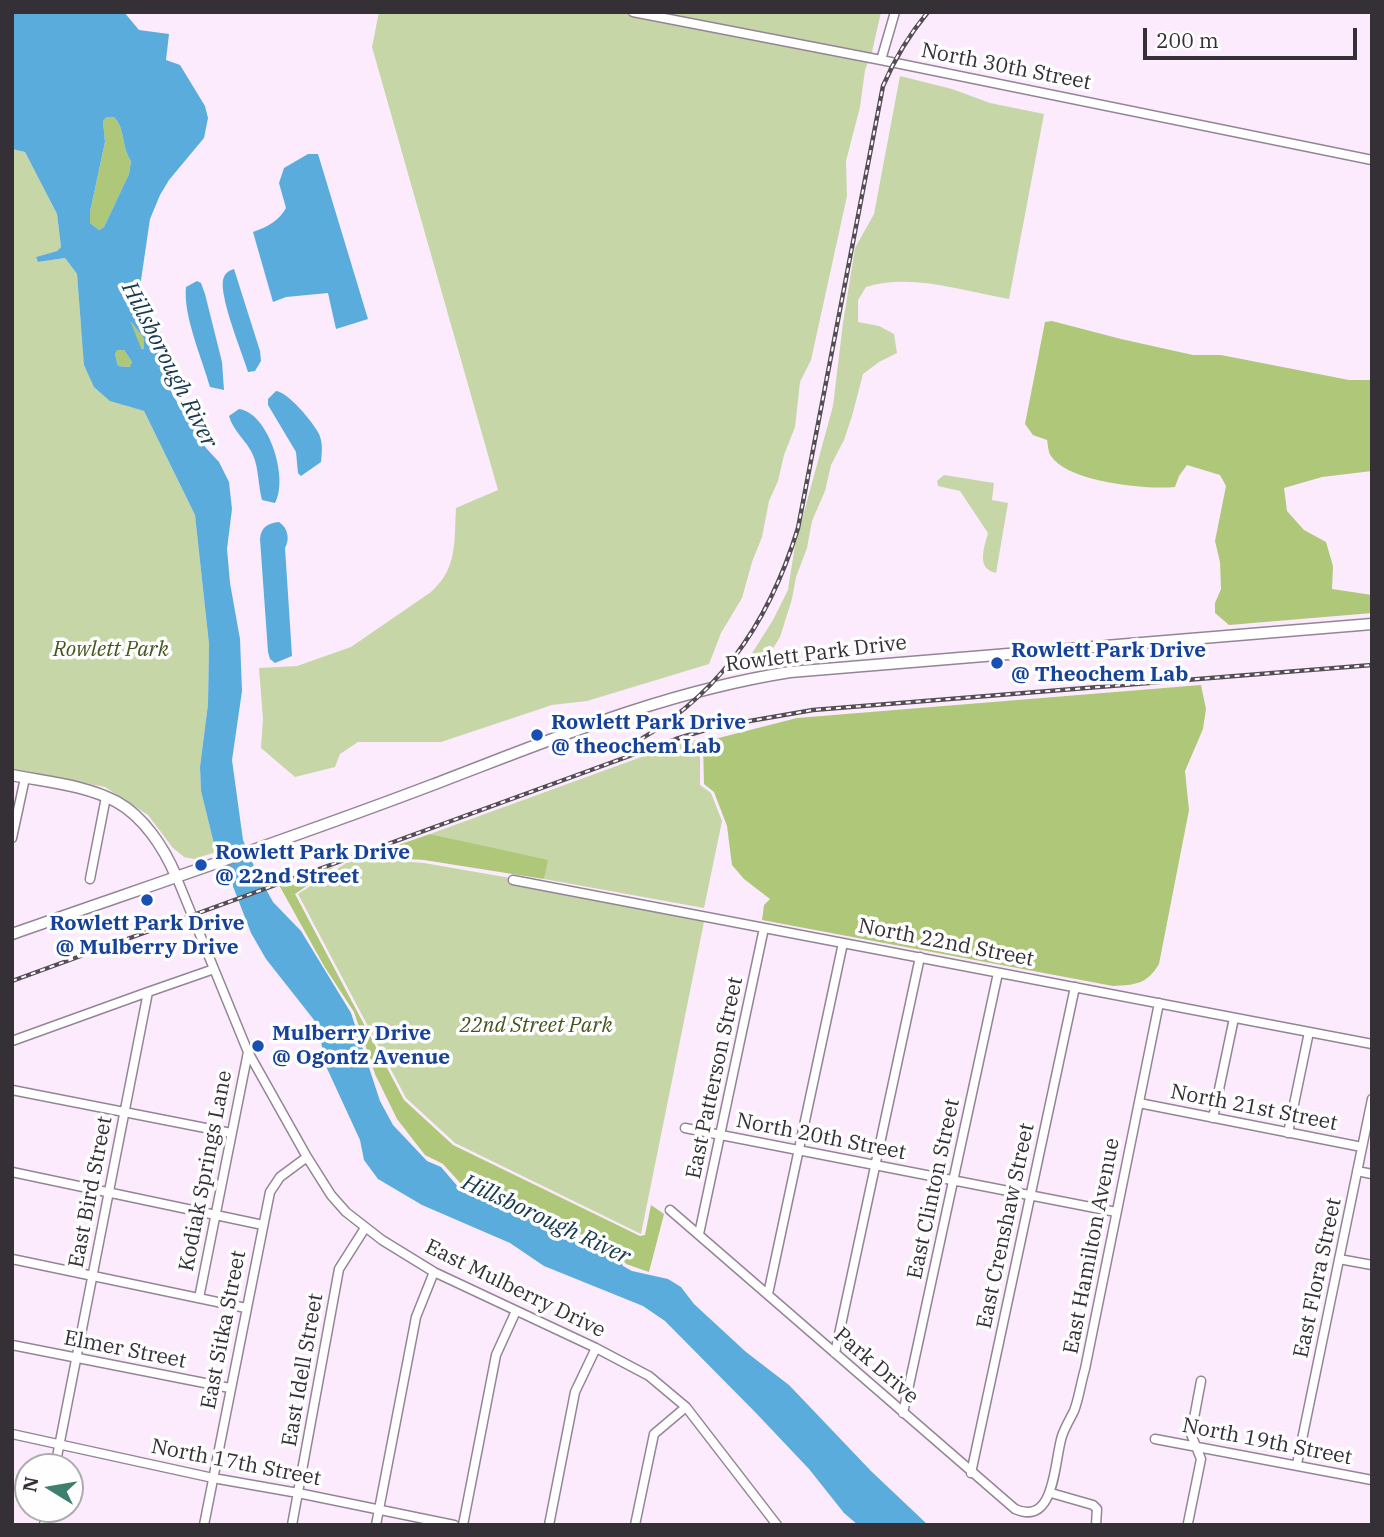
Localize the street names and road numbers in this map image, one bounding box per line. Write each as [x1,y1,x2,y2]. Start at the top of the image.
street label: North 30th Street [919,38,1093,96]
street label: Rowlett Park Drive [724,630,908,678]
street label: North 22nd Street [856,914,1036,972]
street label: East Patterson Street [681,975,749,1181]
street label: Kodiak Springs Lane [174,1068,238,1274]
street label: North 21st Street [1168,1079,1340,1137]
street label: East Clinton Street [903,1096,965,1282]
street label: North 20th Street [734,1108,908,1166]
street label: East Bird Street [64,1114,118,1270]
street label: East Crenshaw Street [972,1121,1040,1331]
street label: East Hamilton Avenue [1059,1136,1125,1356]
street label: East Flora Street [1289,1196,1347,1360]
street label: East Mulberry Drive [421,1234,609,1344]
street label: East Sitka Street [196,1248,252,1412]
street label: East Idell Street [277,1291,329,1449]
street label: Park Drive [829,1322,923,1410]
street label: Elmer Street [62,1326,188,1374]
street label: North 19th Street [1180,1413,1354,1471]
street label: North 17th Street [149,1434,323,1492]

